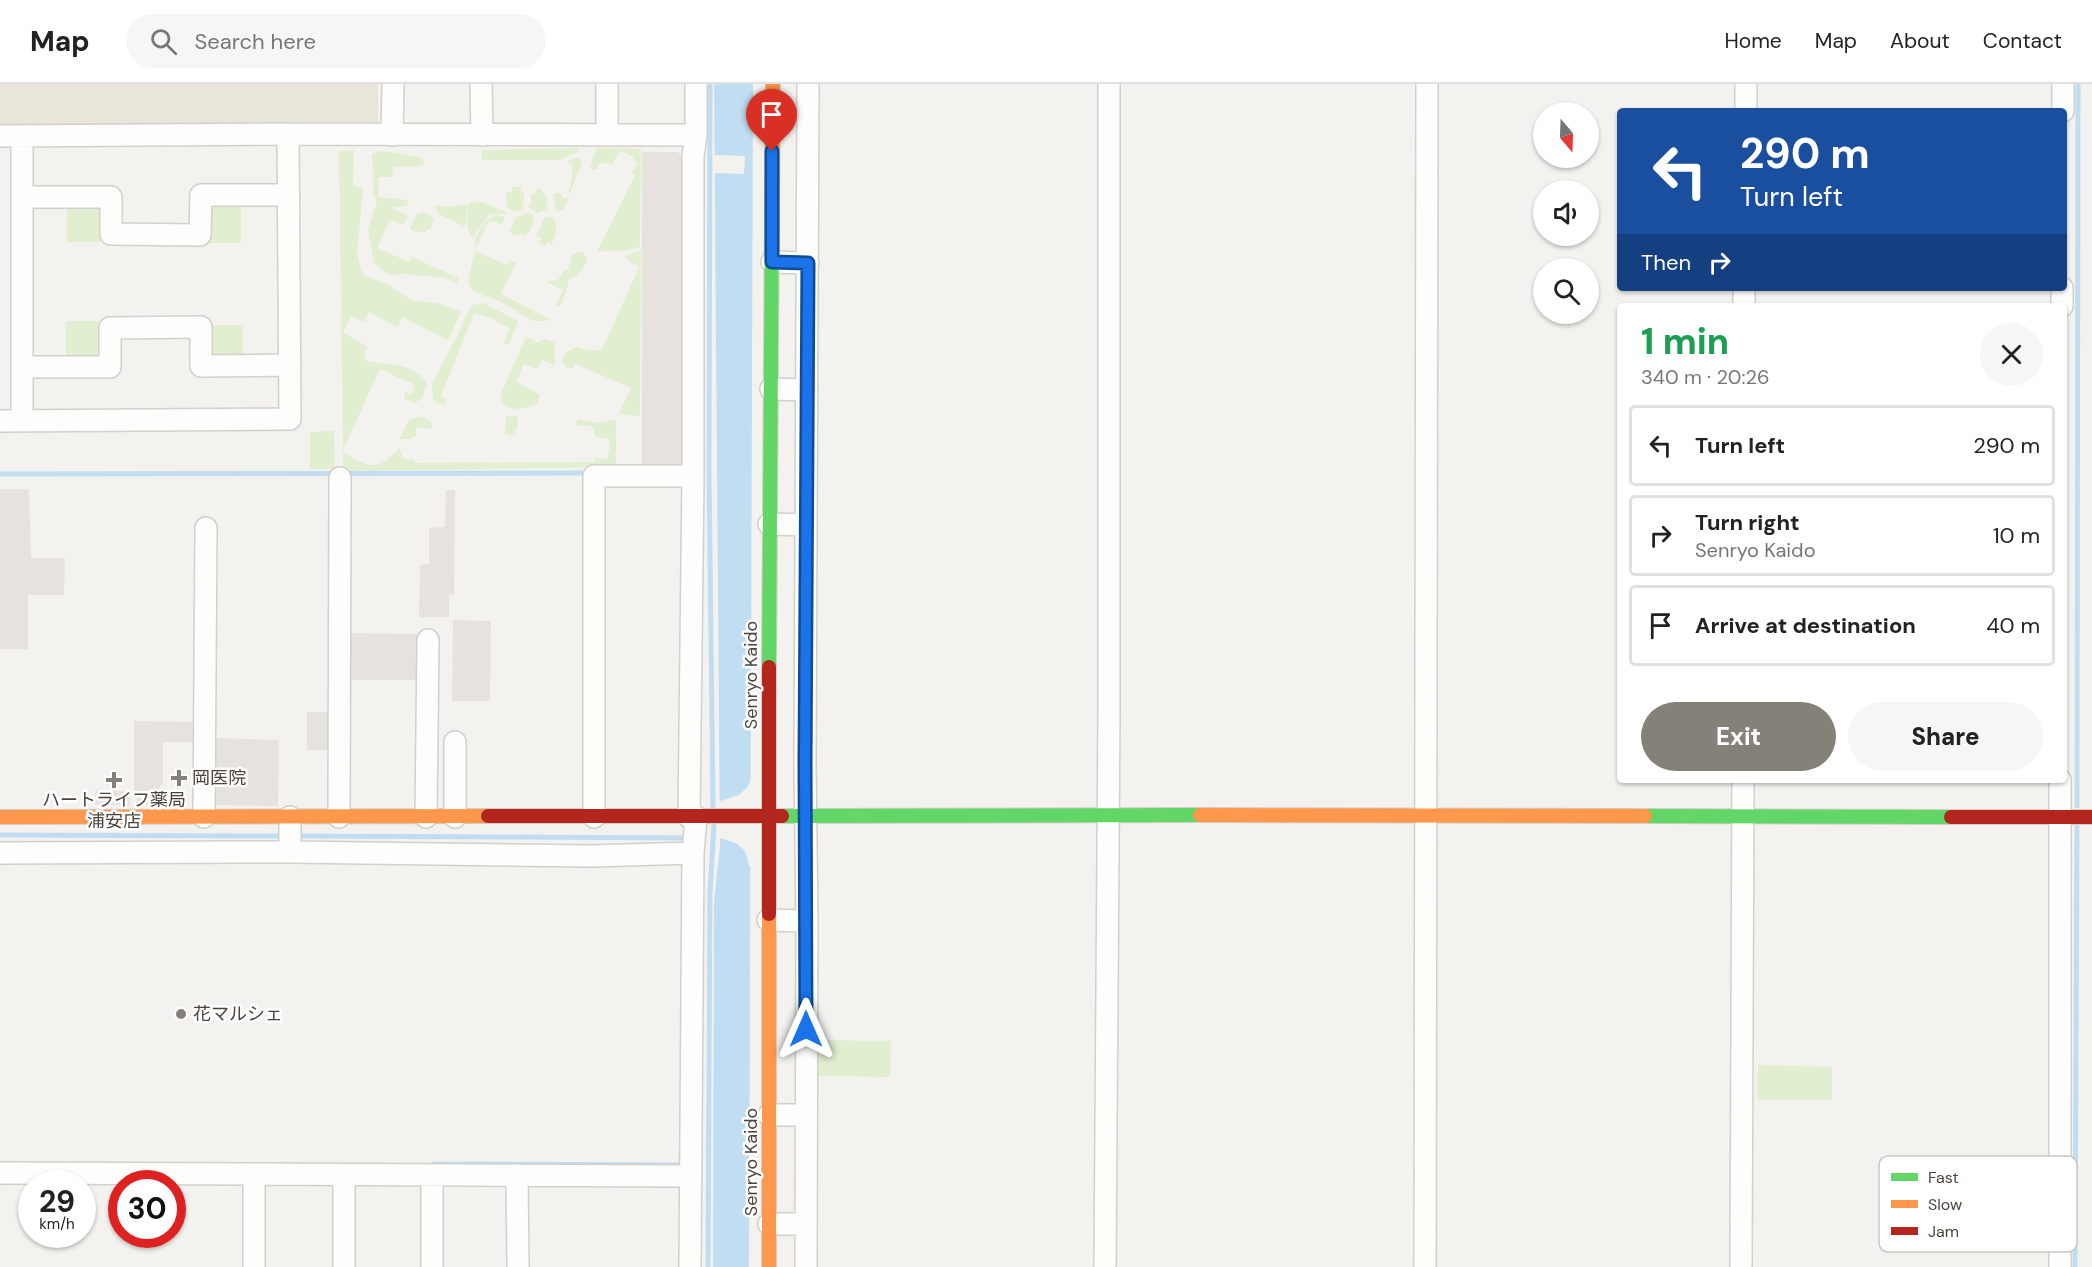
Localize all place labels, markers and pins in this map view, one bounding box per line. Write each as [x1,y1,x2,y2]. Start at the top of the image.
pin [746,89,797,151]
place label: 岡医院 [192,766,246,790]
marker: 岡医院 [170,769,188,787]
marker: ハートライフ薬局 浦安店 [107,773,121,787]
place label: ハートライフ薬局 浦安店 [42,788,186,833]
place label: 花マルシェ [193,1002,283,1026]
marker: 花マルシェ [174,1007,188,1021]

